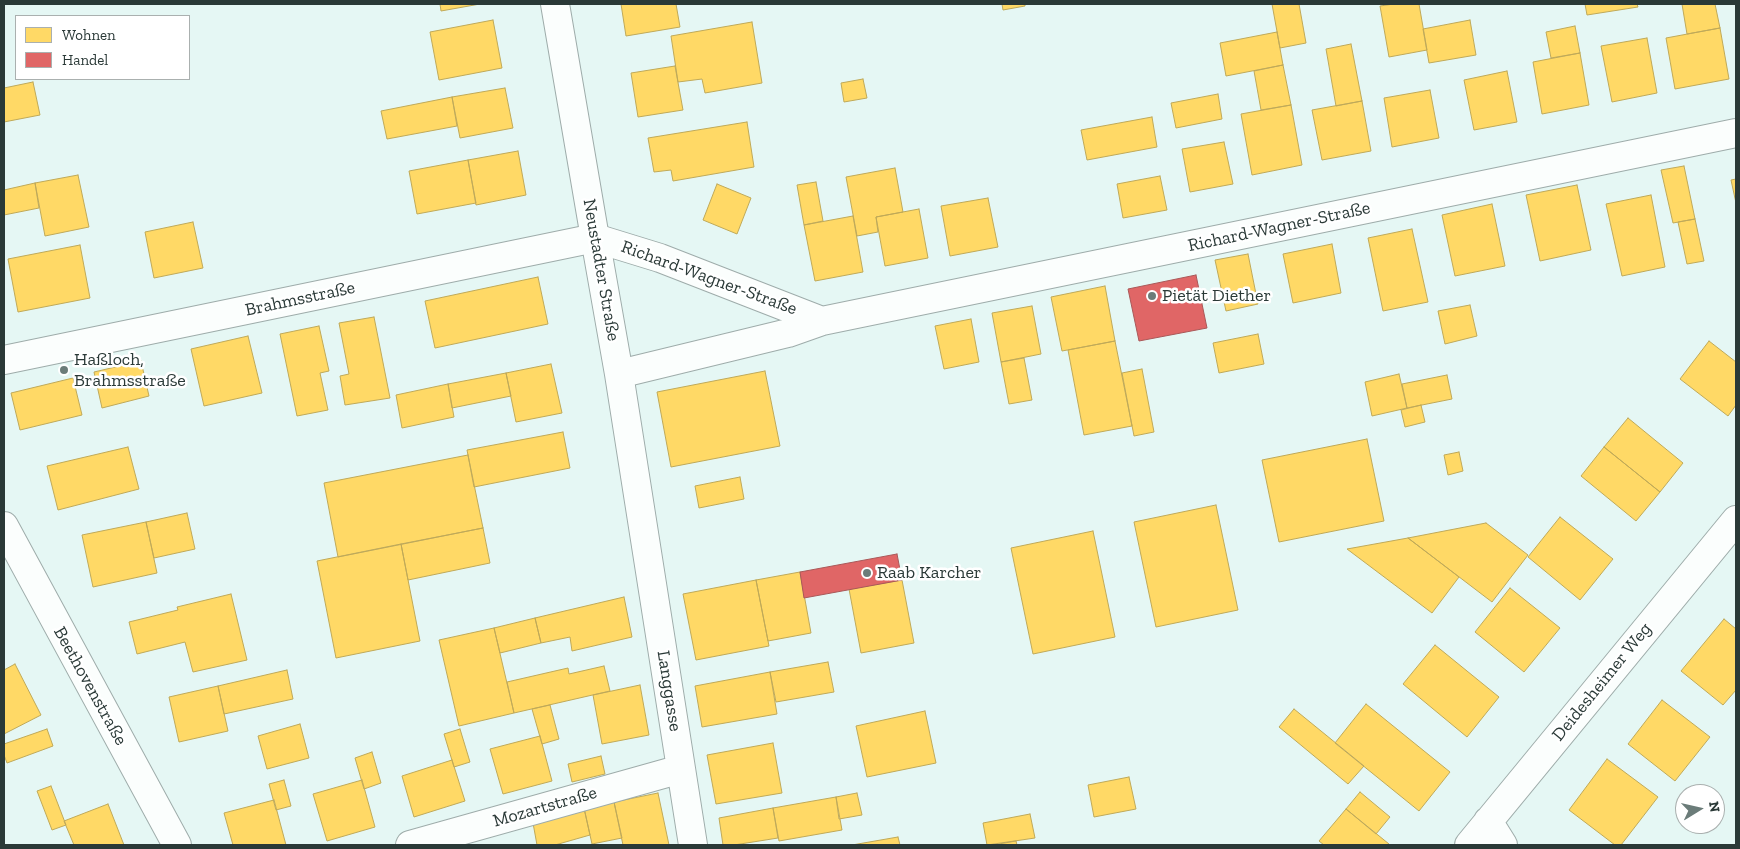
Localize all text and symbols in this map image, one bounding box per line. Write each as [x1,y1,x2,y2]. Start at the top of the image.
legend [15,15,190,80]
text: Wohnen [62,26,116,44]
text: Handel [62,51,108,69]
street label: Neustadter Straße [578,197,624,343]
street label: Richard-Wagner-Straße [1186,197,1372,257]
street label: Richard-Wagner-Straße [618,236,800,320]
street label: Brahmsstraße [243,277,357,321]
place label: Pietät Diether [1162,285,1271,307]
marker: Pietät Diether [1146,290,1158,302]
place label: Haßloch, Brahmsstraße [74,349,186,392]
marker: Haßloch, Brahmsstraße [58,364,70,376]
place label: Raab Karcher [877,562,981,584]
marker: Raab Karcher [861,567,873,579]
street label: Deidesheimer Weg [1548,618,1656,746]
street label: Beethovenstraße [49,623,131,749]
street label: Langgasse [652,649,686,733]
street label: Mozartstraße [491,782,599,832]
north arrow [1675,784,1725,834]
text: N [1705,800,1724,813]

